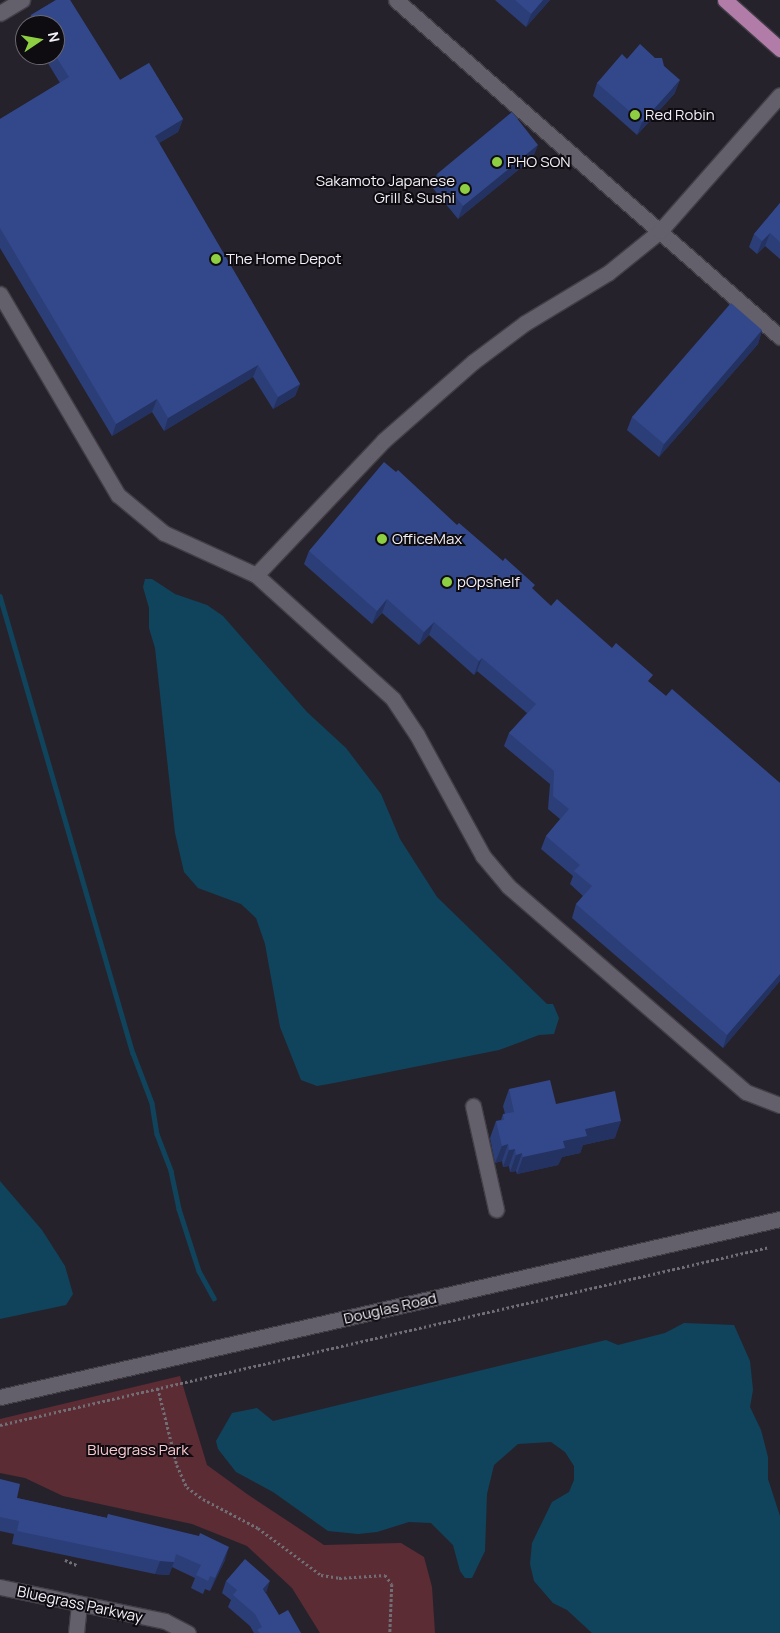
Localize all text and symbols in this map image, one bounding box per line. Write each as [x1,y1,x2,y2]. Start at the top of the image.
north arrow [15,15,65,65]
text: N [44,30,65,44]
place label: Red Robin [645,106,715,124]
marker: Red Robin [629,109,641,121]
place label: PHO SON [507,153,571,171]
marker: PHO SON [491,156,503,168]
place label: Sakamoto Japanese Grill & Sushi [316,171,455,206]
marker: Sakamoto Japanese Grill & Sushi [459,183,471,195]
place label: The Home Depot [226,250,342,268]
marker: The Home Depot [210,253,222,265]
place label: OfficeMax [392,530,462,548]
marker: OfficeMax [376,533,388,545]
place label: pOpshelf [457,573,520,591]
marker: pOpshelf [441,576,453,588]
street label: Douglas Road [342,1289,438,1327]
park label: Bluegrass Park [87,1441,189,1459]
street label: Bluegrass Parkway [15,1582,145,1626]

